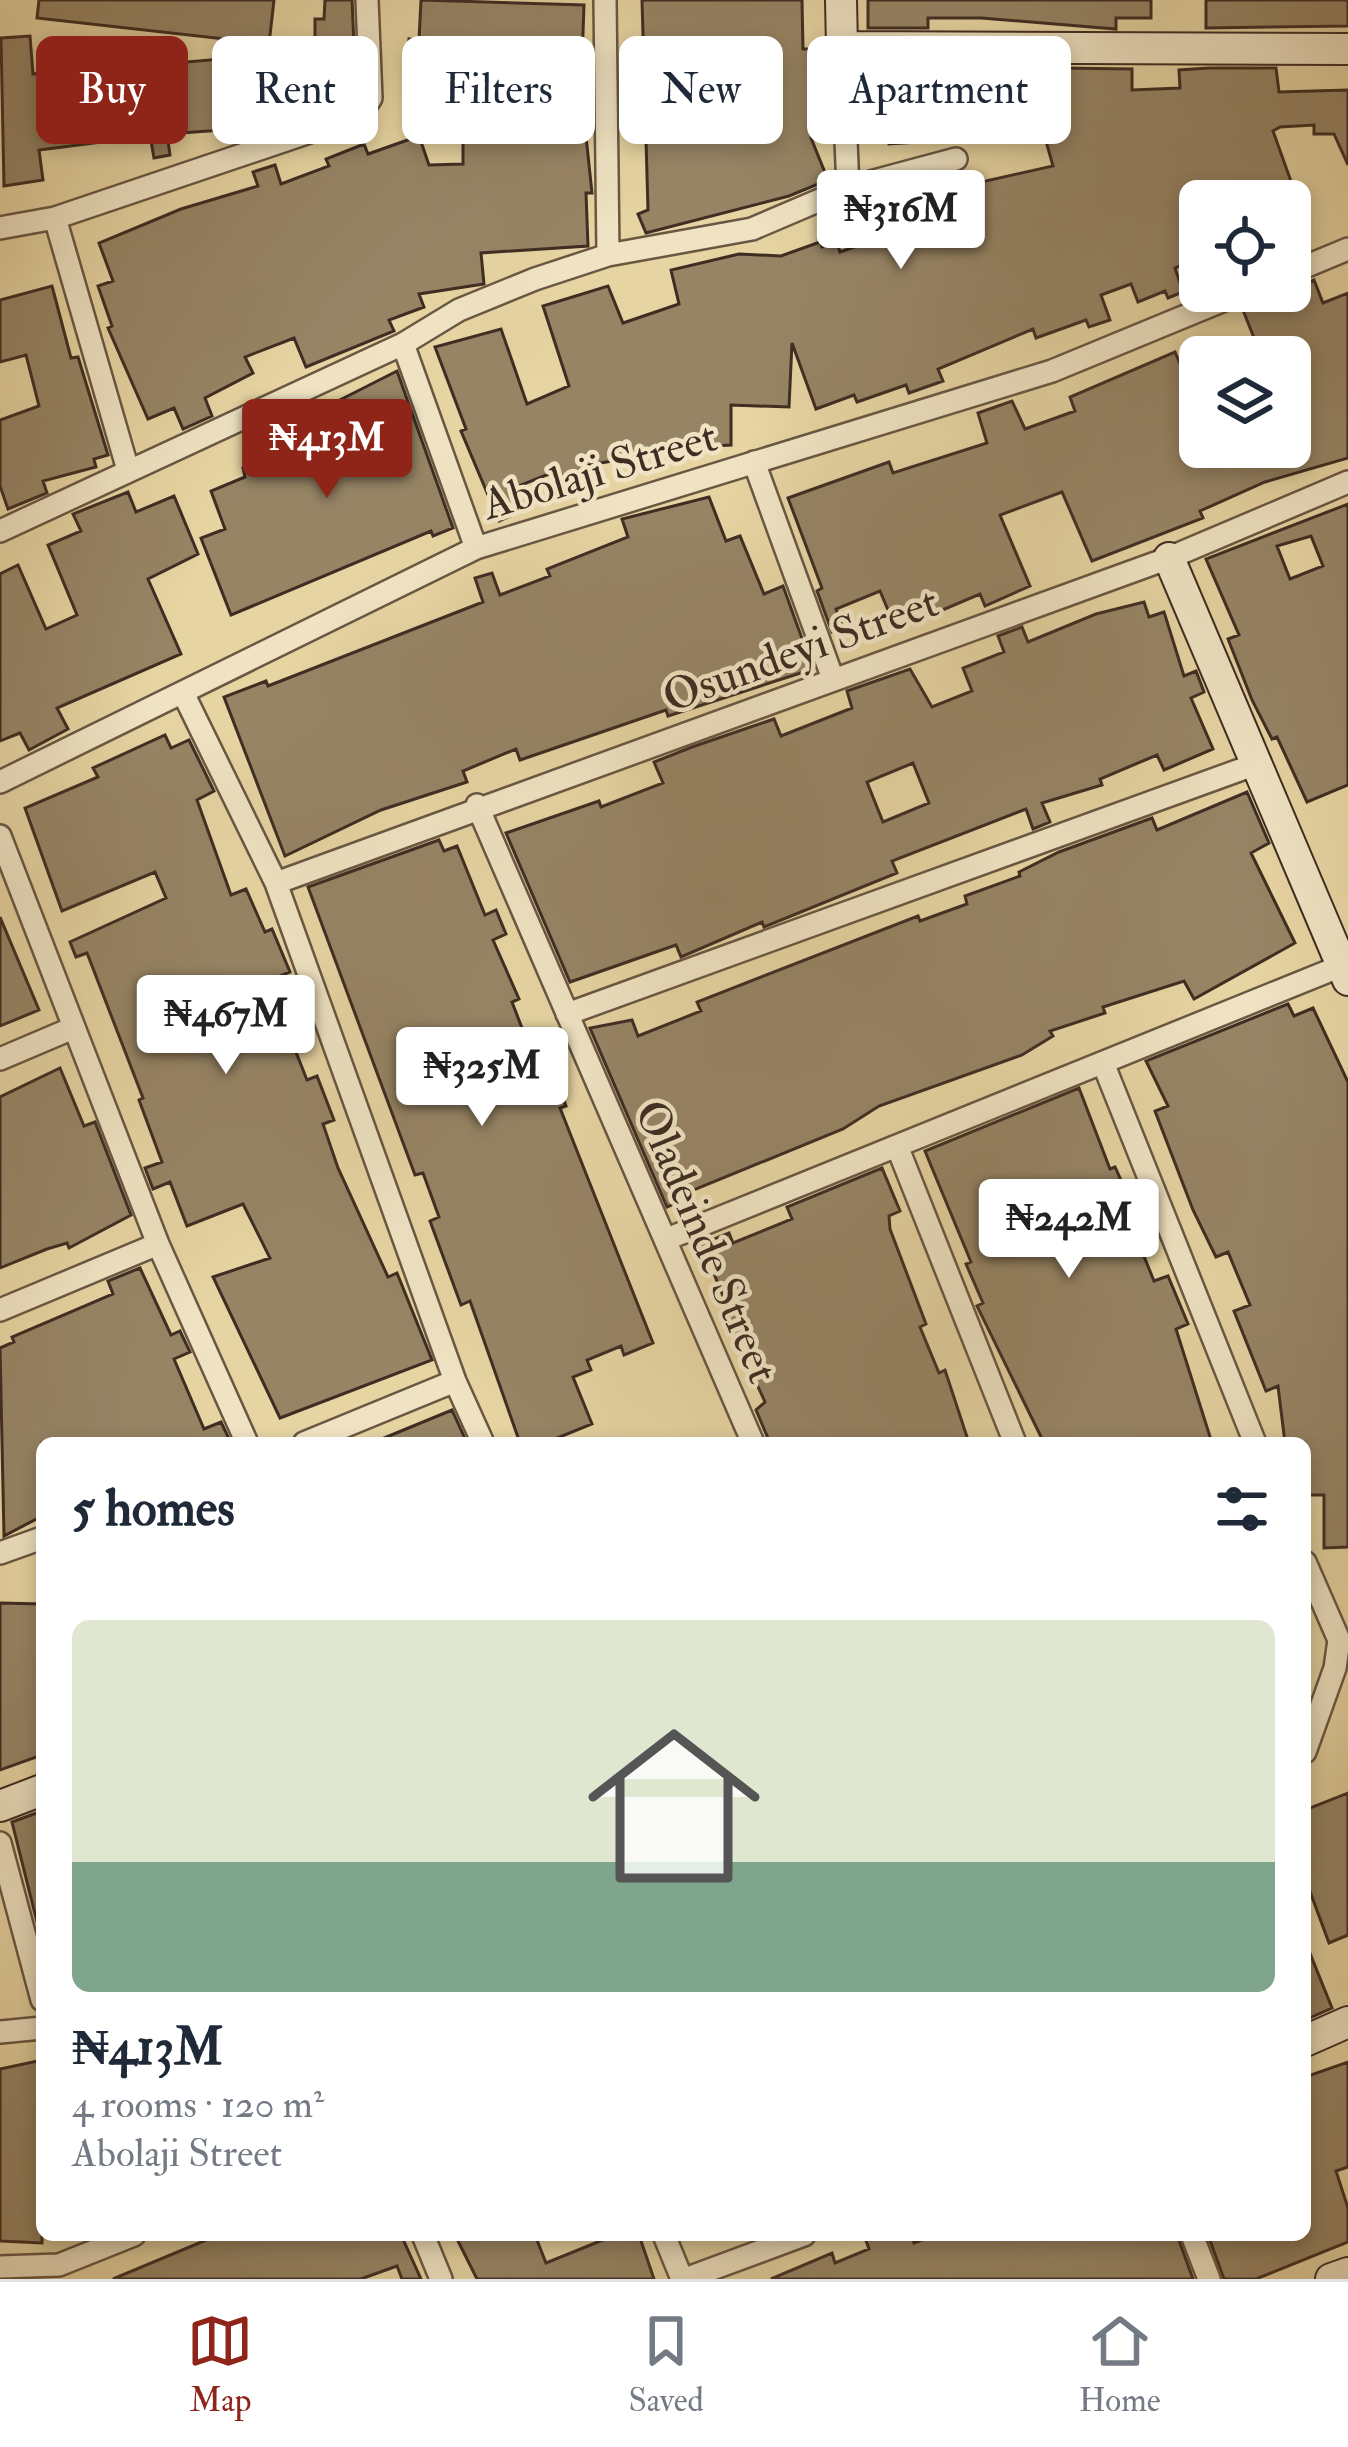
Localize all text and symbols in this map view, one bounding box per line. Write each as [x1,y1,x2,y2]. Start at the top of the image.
chip: Buy [36,36,188,144]
chip: Rent [212,36,378,144]
chip: Filters [402,36,595,144]
chip: New [619,36,783,144]
chip: Apartment [807,36,1071,144]
pin: ₦316M [817,170,985,272]
map controls [1179,180,1311,468]
button: locate [1179,180,1311,312]
text: ₦316M [844,184,958,233]
button: layers [1179,336,1311,468]
pin: ₦413M [243,399,411,501]
street label: Abolaji Street [474,409,724,533]
text: ₦413M [269,413,385,462]
street label: Osundeyi Street [655,574,946,726]
pin: ₦467M [142,975,310,1077]
text: ₦467M [164,989,288,1038]
pin: ₦325M [398,1027,566,1129]
text: ₦325M [423,1041,541,1090]
street label: Oladeinde Street [622,1092,791,1391]
pin: ₦242M [985,1179,1153,1281]
text: ₦242M [1006,1193,1132,1242]
icon: filters [1209,1476,1275,1542]
text: 5 homes [72,1477,235,1541]
icon: home [566,1698,782,1914]
text: ₦413M [72,2016,223,2080]
text: 4 rooms · 120 m² [72,2080,324,2129]
text: Abolaji Street [72,2129,282,2178]
tab: Map [187,2308,253,2421]
tab: Saved [628,2308,704,2421]
tab: Home [1079,2308,1161,2421]

